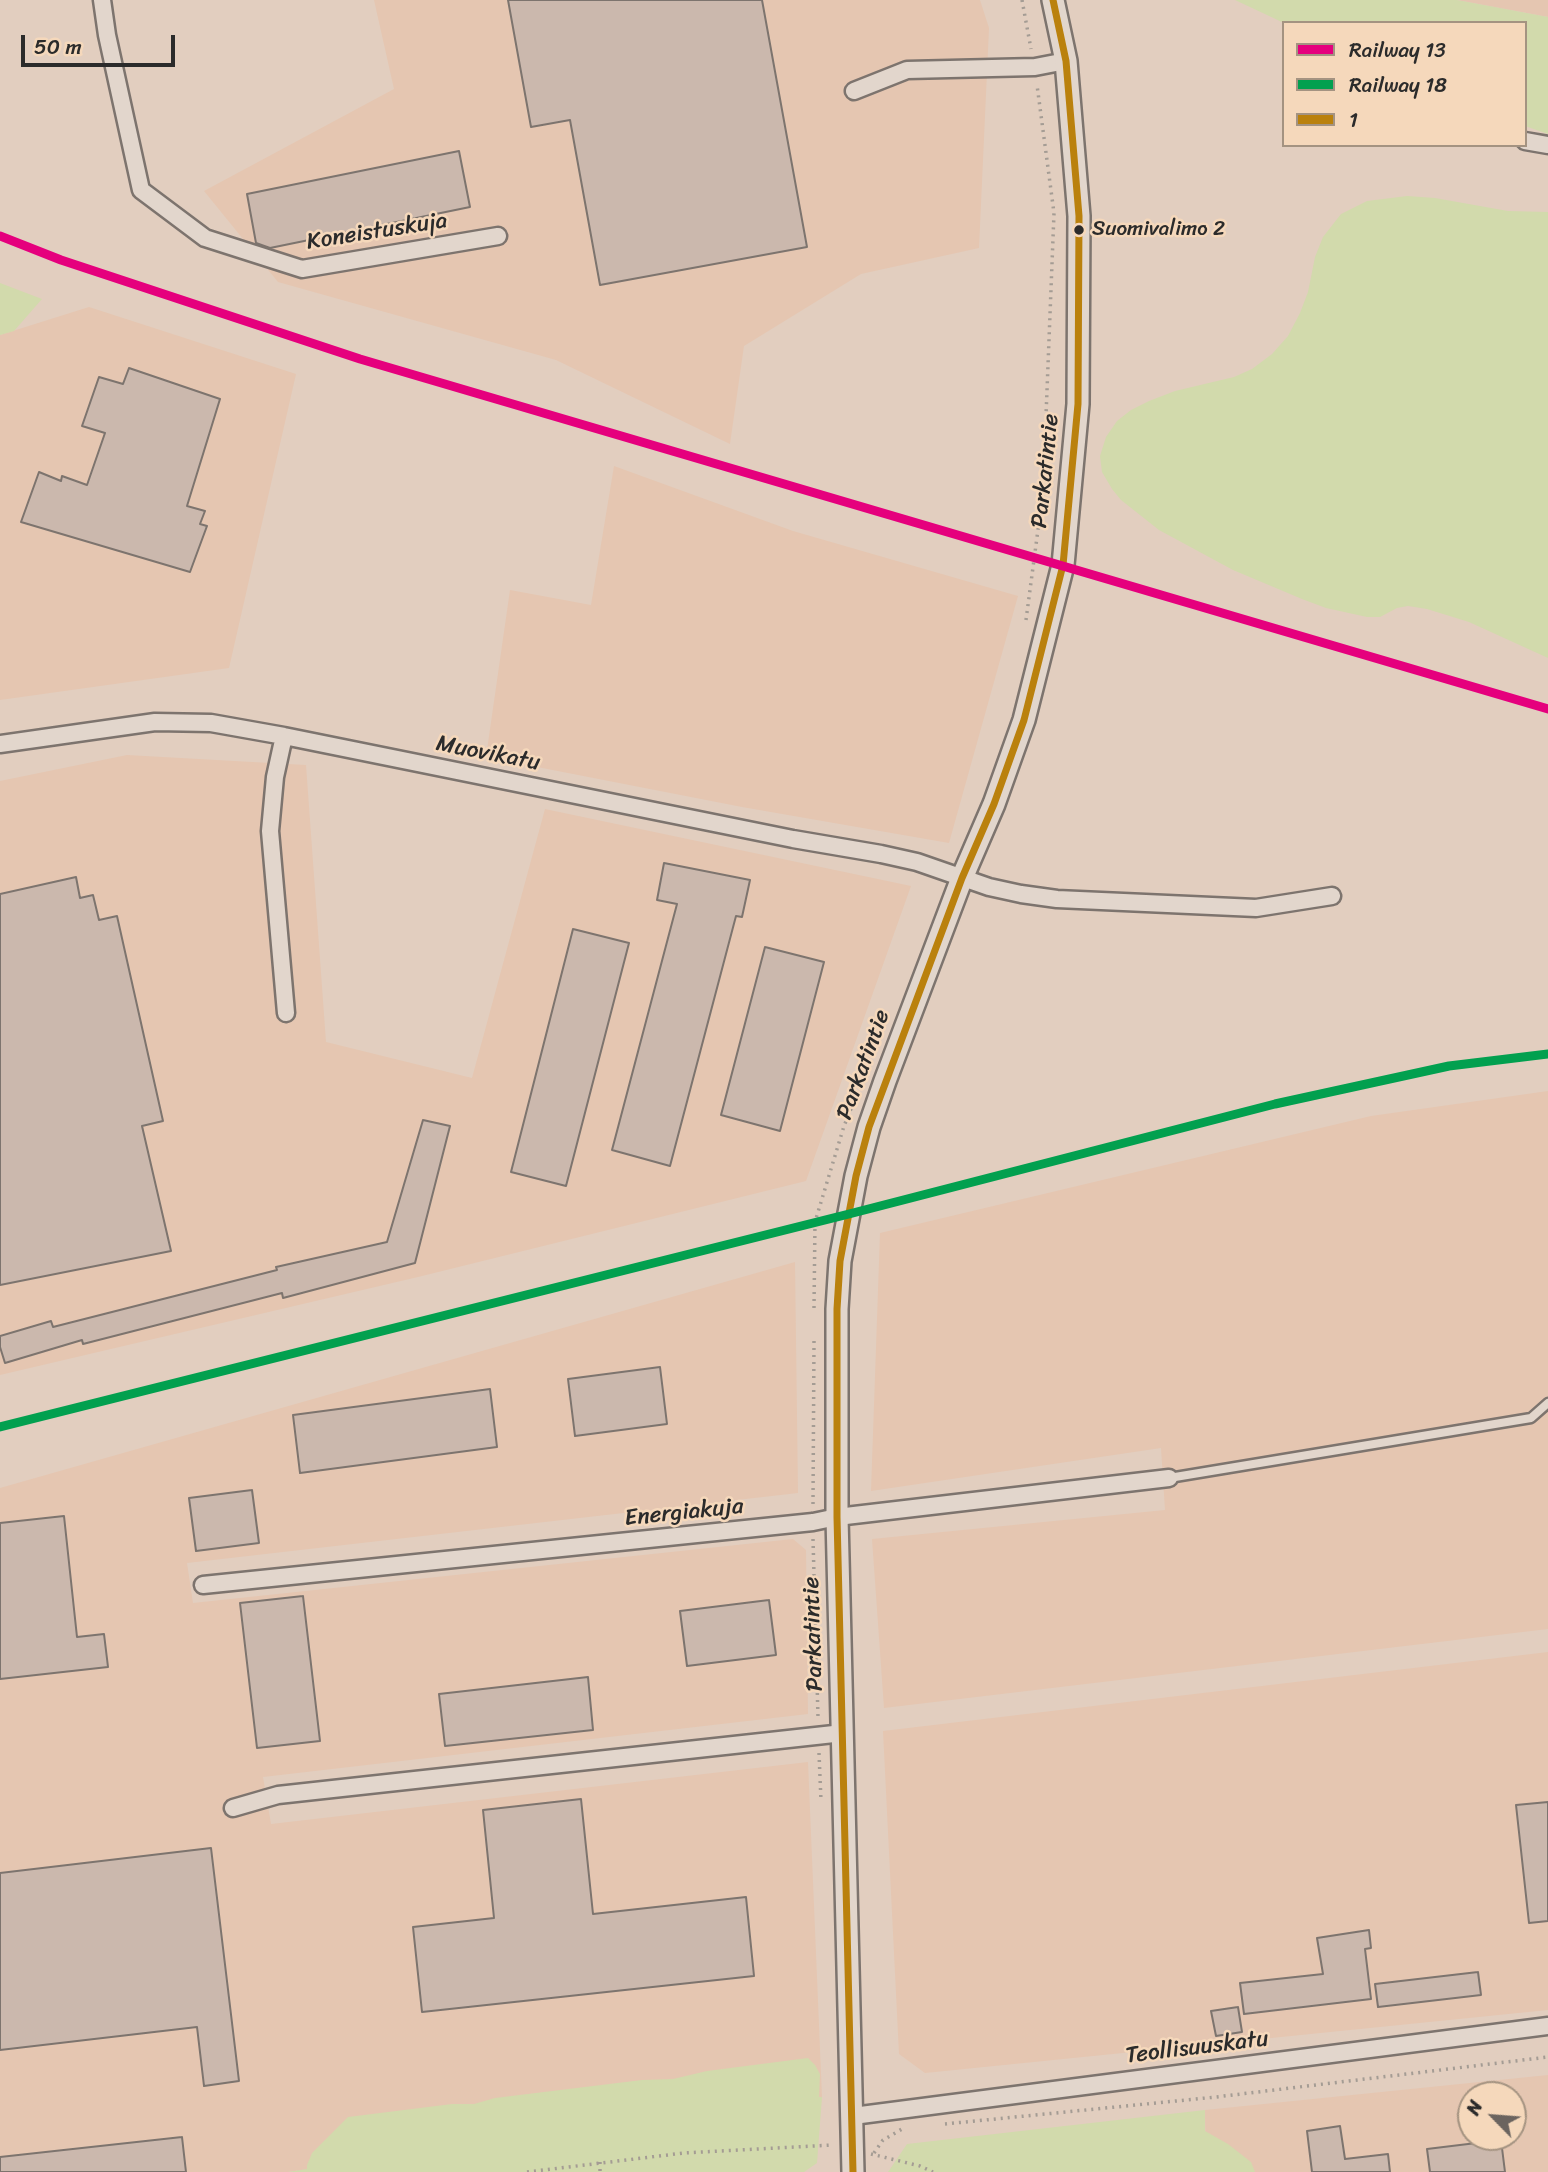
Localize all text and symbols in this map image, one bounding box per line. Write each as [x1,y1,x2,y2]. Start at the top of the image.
scale bar [24,21,178,65]
legend [1282,21,1527,147]
text: 50 m [34,28,82,66]
text: Railway 13 [1349,31,1446,69]
text: Railway 18 [1349,66,1447,104]
text: 1 [1349,101,1358,139]
street label: Koneistuskuja [305,207,449,257]
place label: Suomivalimo 2 [1092,217,1225,243]
marker: Suomivalimo 2 [1072,223,1086,237]
street label: Parkatintie [1026,412,1066,530]
street label: Muovikatu [434,730,542,778]
street label: Parkatintie [831,1006,897,1124]
street label: Energiakuja [623,1493,745,1533]
street label: Parkatintie [798,1576,830,1692]
street label: Teollisuuskatu [1124,2026,1270,2070]
north arrow [1457,2081,1527,2151]
text: N [1457,2095,1492,2121]

